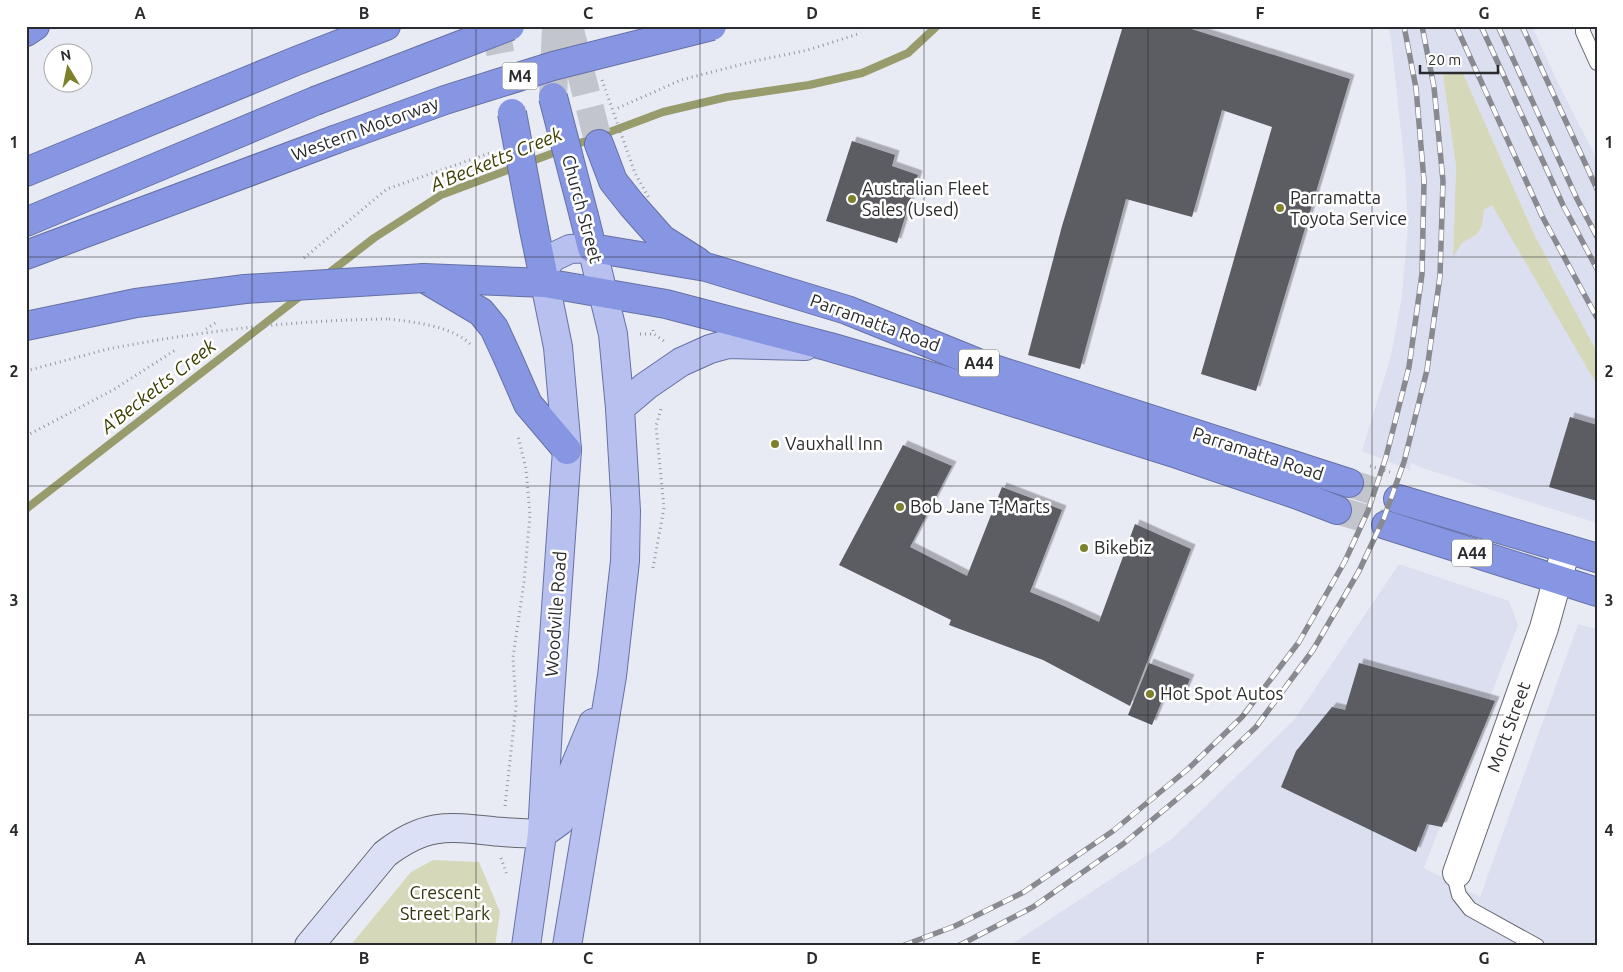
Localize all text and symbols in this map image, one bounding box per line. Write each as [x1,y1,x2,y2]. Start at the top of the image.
text: A [134,4,146,22]
text: B [359,4,369,22]
text: C [583,4,593,22]
text: D [806,4,818,22]
text: E [1031,4,1041,22]
text: F [1256,4,1265,22]
text: G [1478,4,1490,22]
north arrow [42,42,92,92]
scale bar [1420,42,1498,74]
text: N [59,46,72,64]
text: 20 m [1428,51,1461,68]
road number: M4 [502,62,538,90]
street label: Western Motorway [288,92,441,164]
water label: A'Becketts Creek [426,122,565,196]
text: 1 [9,133,19,151]
text: 1 [1604,133,1614,151]
street label: Church Street [559,152,607,265]
place label: Australian Fleet Sales (Used) [862,178,989,220]
place label: Parramatta Toyota Service [1290,187,1407,228]
marker: Australian Fleet Sales (Used) [846,193,858,205]
marker: Parramatta Toyota Service [1274,202,1286,214]
street label: Parramatta Road [808,289,943,355]
water label: A'Becketts Creek [95,334,220,438]
road number: A44 [959,349,999,376]
text: 2 [9,362,19,380]
text: 2 [1604,362,1614,380]
street label: Parramatta Road [1190,422,1326,484]
place label: Vauxhall Inn [785,433,883,453]
marker: Vauxhall Inn [769,438,781,450]
place label: Bob Jane T-Marts [910,496,1050,516]
marker: Bob Jane T-Marts [894,501,906,513]
place label: Bikebiz [1094,537,1152,557]
road number: A44 [1452,540,1492,566]
marker: Bikebiz [1078,542,1090,554]
street label: Woodville Road [541,550,569,678]
text: 3 [9,591,19,609]
text: 3 [1604,591,1614,609]
street label: Mort Street [1483,679,1534,774]
place label: Hot Spot Autos [1160,683,1284,703]
marker: Hot Spot Autos [1144,688,1156,700]
text: 4 [9,821,19,839]
text: 4 [1604,821,1614,839]
park label: Crescent Street Park [400,882,490,923]
text: A [134,949,146,967]
text: B [359,949,369,967]
text: C [583,949,593,967]
text: D [806,949,818,967]
text: E [1031,949,1041,967]
text: F [1256,949,1265,967]
text: G [1478,949,1490,967]

